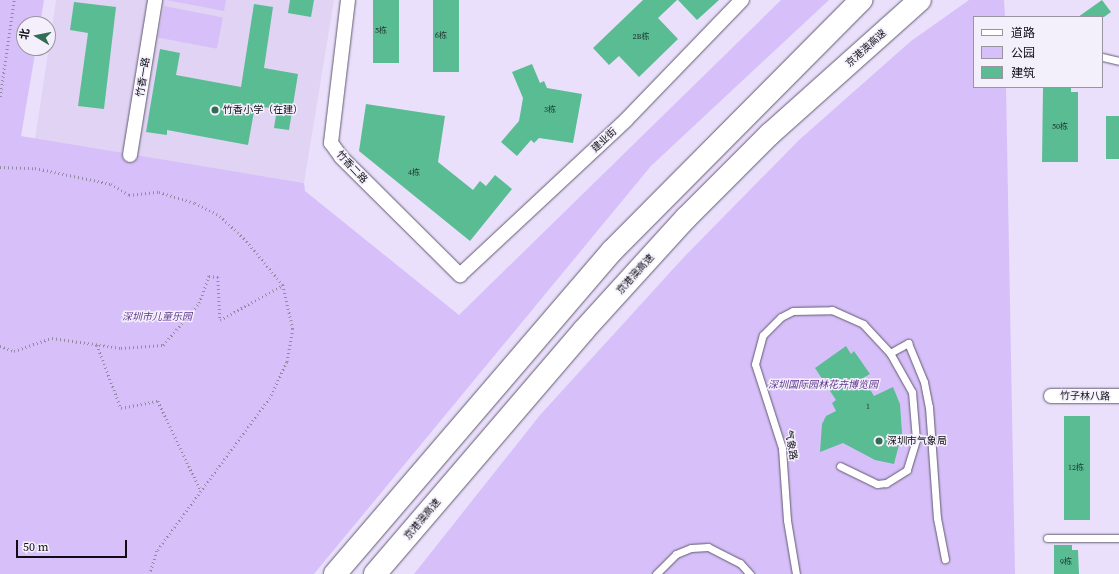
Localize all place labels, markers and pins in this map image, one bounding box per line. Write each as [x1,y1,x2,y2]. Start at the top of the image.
place label: 竹香小学（在建） [223,104,303,116]
marker: 竹香小学（在建） [210,105,220,115]
place label: 深圳市气象局 [887,435,947,447]
marker: 深圳市气象局 [874,436,884,446]

